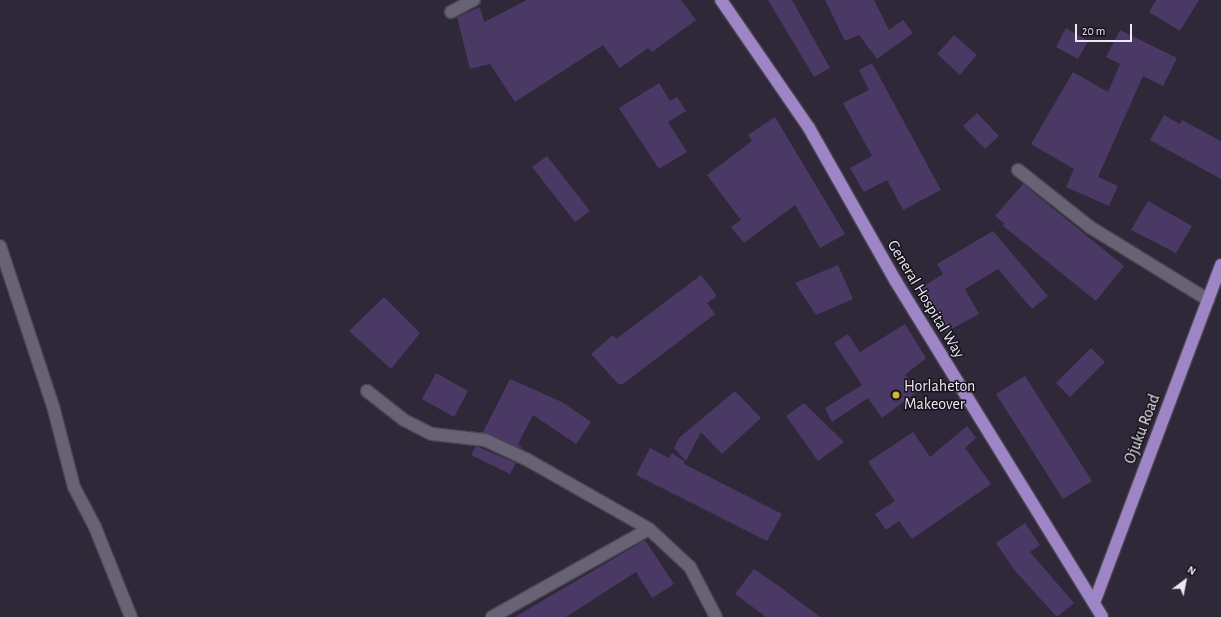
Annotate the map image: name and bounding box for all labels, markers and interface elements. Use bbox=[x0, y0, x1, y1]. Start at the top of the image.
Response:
scale bar bbox=[1077, 16, 1134, 42]
text: 20 m bbox=[1082, 25, 1105, 37]
street label: General Hospital Way bbox=[883, 237, 969, 361]
place label: Horlaheton Makeover bbox=[904, 376, 975, 414]
marker: Horlaheton Makeover bbox=[891, 390, 901, 400]
street label: Ojuku Road bbox=[1120, 392, 1164, 466]
north arrow bbox=[1165, 561, 1205, 601]
text: N bbox=[1185, 564, 1198, 577]

